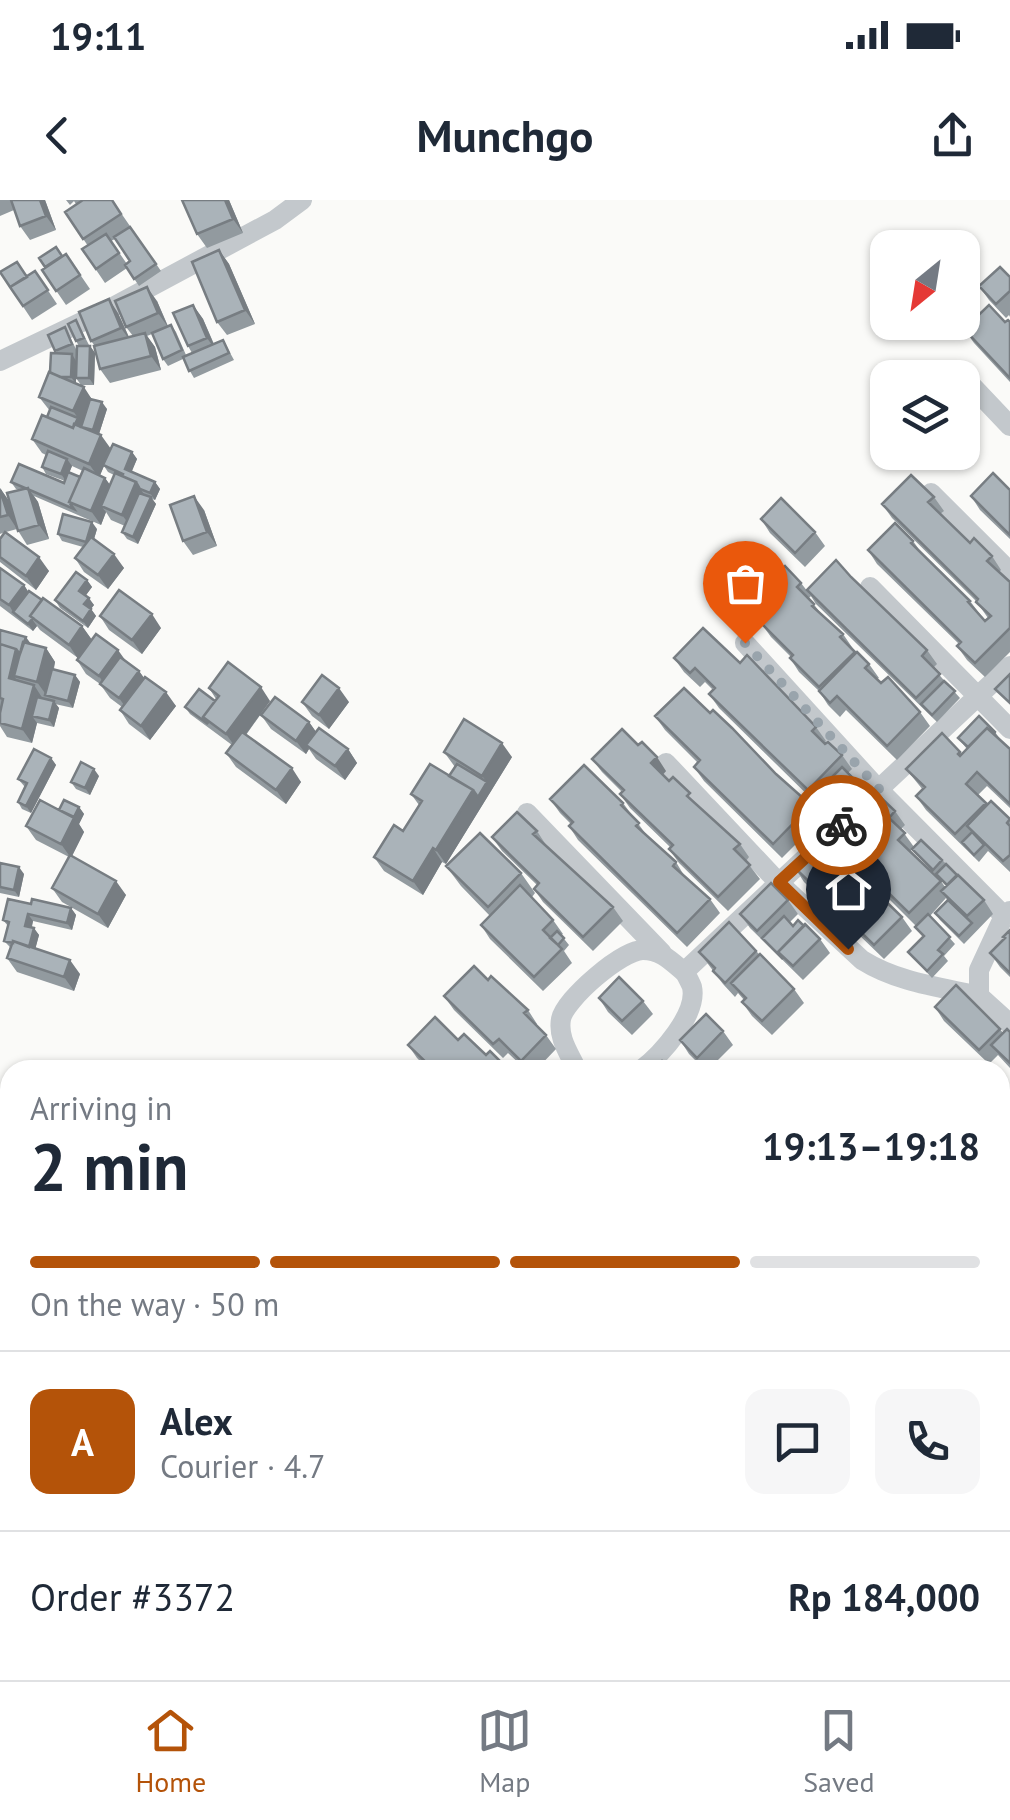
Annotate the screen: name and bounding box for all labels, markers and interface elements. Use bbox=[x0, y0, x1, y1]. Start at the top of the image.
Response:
text: 19:11 bbox=[50, 11, 146, 60]
text: Munchgo bbox=[416, 106, 594, 164]
icon: back bbox=[30, 108, 85, 163]
icon: share bbox=[925, 108, 980, 163]
north arrow bbox=[870, 230, 980, 340]
map controls bbox=[870, 230, 980, 470]
button: layers bbox=[870, 360, 980, 470]
pin bbox=[703, 541, 788, 644]
icon: bag bbox=[718, 556, 773, 611]
courier bbox=[791, 775, 891, 875]
icon: bike bbox=[814, 798, 869, 853]
pin bbox=[806, 847, 891, 950]
icon: home bbox=[821, 862, 876, 917]
text: Arriving in bbox=[30, 1087, 172, 1129]
text: 19:13–19:18 bbox=[762, 1121, 980, 1170]
text: 2 min bbox=[30, 1124, 189, 1208]
text: On the way · 50 m bbox=[30, 1283, 279, 1325]
button: chat bbox=[745, 1389, 850, 1494]
button: phone bbox=[875, 1389, 980, 1494]
text: Alex bbox=[160, 1396, 233, 1445]
text: A bbox=[71, 1417, 94, 1466]
text: Courier · 4.7 bbox=[160, 1445, 326, 1487]
text: Order #3372 bbox=[30, 1572, 235, 1621]
text: Rp 184,000 bbox=[788, 1572, 980, 1621]
tab: Home bbox=[135, 1703, 206, 1800]
tab: Map bbox=[477, 1703, 532, 1800]
tab: Saved bbox=[803, 1703, 874, 1800]

